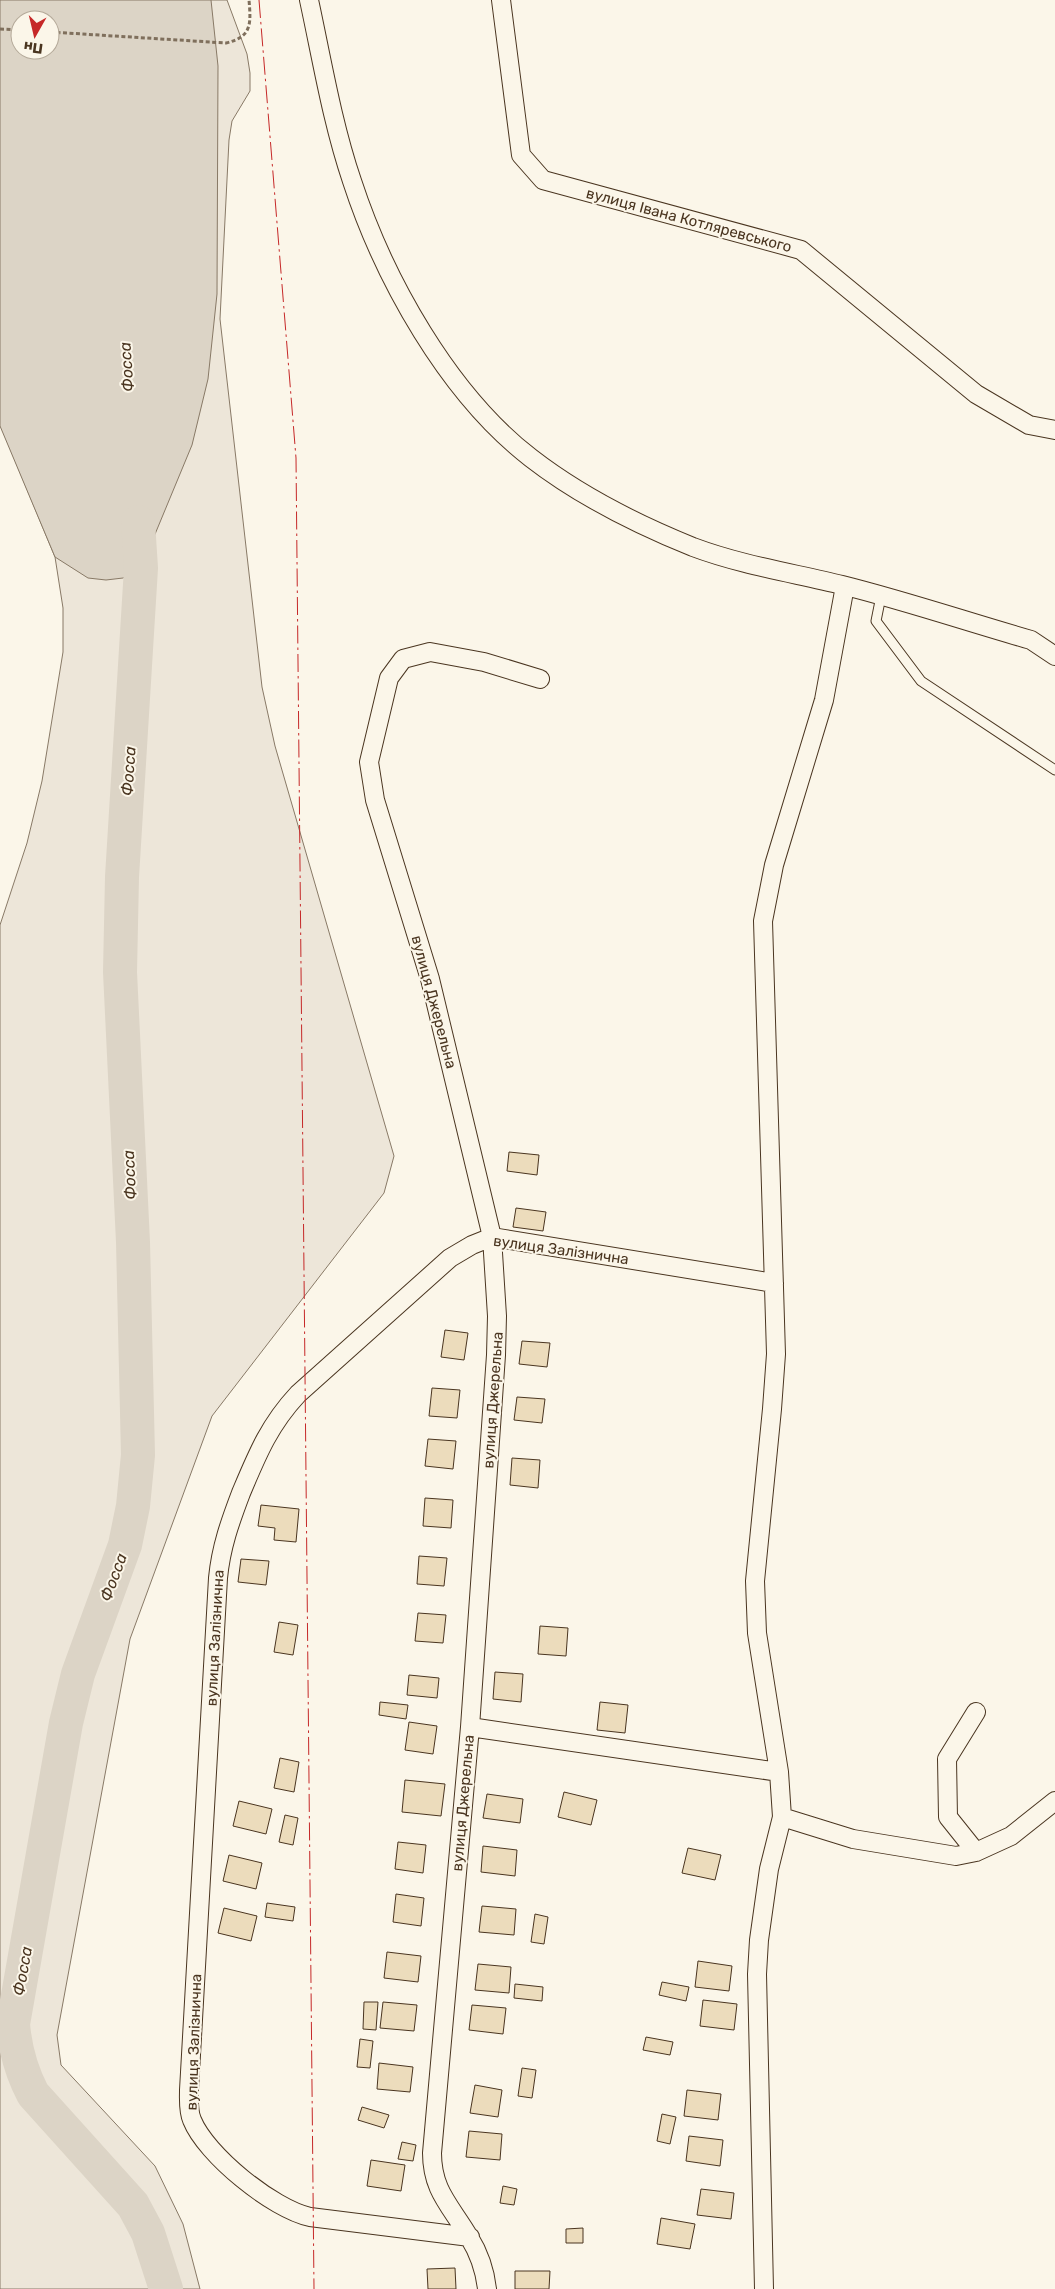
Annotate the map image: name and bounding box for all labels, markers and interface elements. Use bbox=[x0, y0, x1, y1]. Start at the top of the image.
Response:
north arrow bbox=[10, 10, 60, 60]
text: Пн bbox=[22, 38, 44, 57]
street label: вулиця Івана Котляревського bbox=[584, 184, 794, 256]
water label: Фосса bbox=[115, 341, 138, 392]
water label: Фосса bbox=[117, 746, 140, 797]
street label: вулиця Джерельна bbox=[408, 933, 460, 1071]
water label: Фосса bbox=[119, 1150, 140, 1200]
street label: вулиця Залізнична bbox=[492, 1232, 630, 1268]
street label: вулиця Джерельна bbox=[479, 1331, 507, 1469]
water label: Фосса bbox=[96, 1551, 131, 1604]
street label: вулиця Залізнична bbox=[202, 1569, 228, 1707]
street label: вулиця Джерельна bbox=[448, 1734, 478, 1872]
water label: Фосса bbox=[9, 1945, 36, 1997]
street label: вулиця Залізнична bbox=[183, 1973, 205, 2111]

